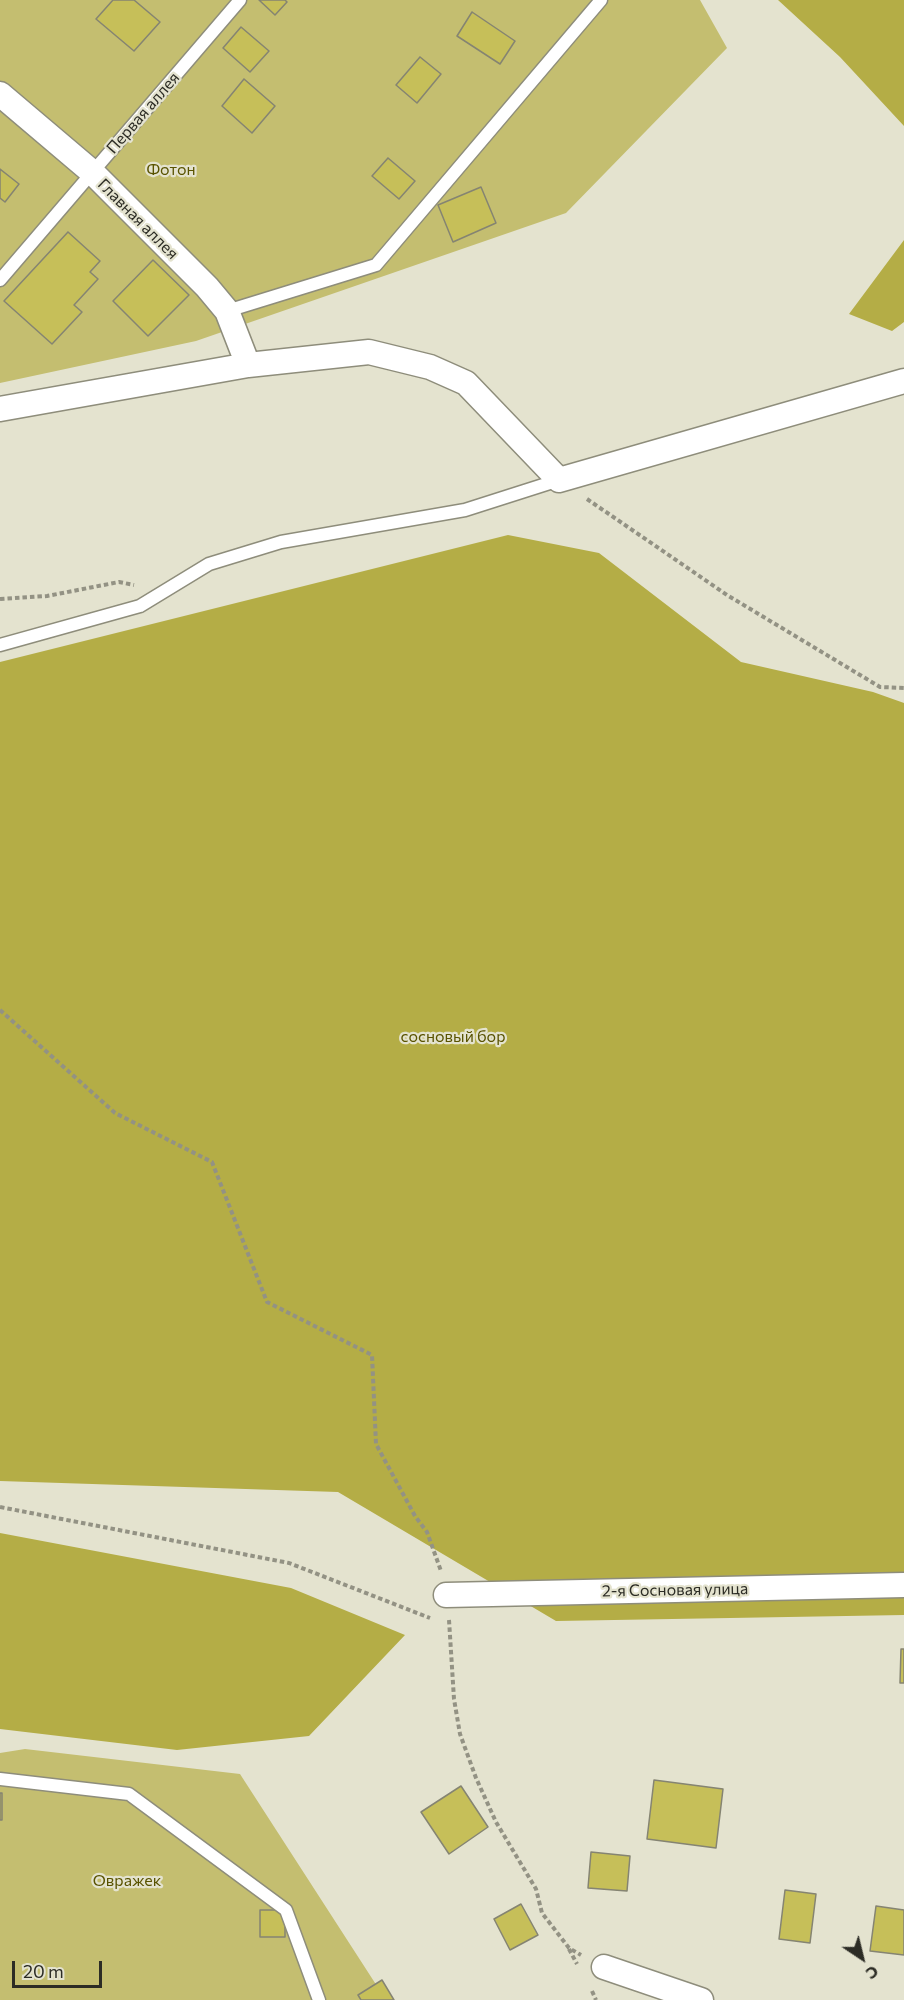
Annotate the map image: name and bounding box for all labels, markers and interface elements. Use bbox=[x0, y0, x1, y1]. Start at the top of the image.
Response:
street label: Первая аллея bbox=[102, 68, 184, 158]
park label: Фотон bbox=[146, 160, 196, 180]
street label: Главная аллея bbox=[94, 175, 182, 263]
park label: сосновый бор bbox=[401, 1027, 505, 1047]
street label: 2-я Сосновая улица bbox=[602, 1579, 748, 1601]
park label: Овражек bbox=[93, 1871, 161, 1891]
north arrow bbox=[832, 1928, 892, 1988]
scale bar bbox=[15, 1949, 105, 1987]
text: 20 m bbox=[23, 1960, 64, 1982]
text: С bbox=[863, 1962, 883, 1984]

